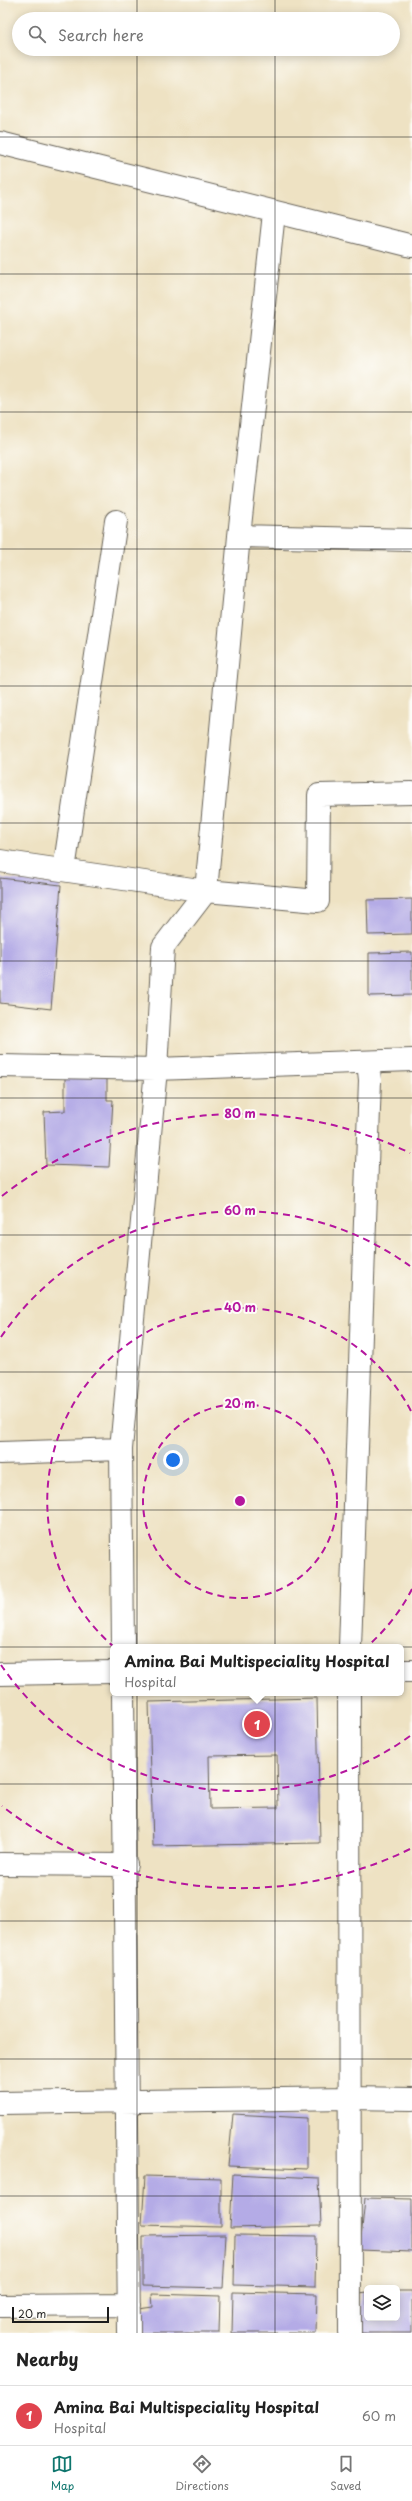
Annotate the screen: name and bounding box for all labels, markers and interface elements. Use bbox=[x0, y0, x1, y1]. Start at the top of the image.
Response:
search box bbox=[12, 12, 400, 56]
icon: search bbox=[26, 23, 48, 45]
text: Search here bbox=[58, 23, 144, 46]
text: 80 m bbox=[224, 1104, 256, 1122]
text: 60 m bbox=[224, 1201, 256, 1219]
text: 40 m bbox=[224, 1298, 256, 1316]
text: 20 m bbox=[224, 1394, 256, 1412]
your location bbox=[163, 1450, 183, 1470]
centre of rings bbox=[233, 1494, 247, 1508]
popup bbox=[110, 1644, 404, 1696]
text: Amina Bai Multispeciality Hospital bbox=[124, 1649, 390, 1672]
text: Hospital bbox=[124, 1672, 177, 1691]
pin: 1 bbox=[244, 1709, 270, 1739]
map controls bbox=[364, 2285, 400, 2321]
button: layers bbox=[364, 2285, 400, 2321]
scale bar bbox=[12, 2305, 109, 2324]
text: 20 m bbox=[18, 2305, 46, 2322]
text: Nearby bbox=[16, 2346, 78, 2372]
text: Amina Bai Multispeciality Hospital bbox=[54, 2395, 319, 2418]
text: 1 bbox=[26, 2406, 32, 2425]
text: 60 m bbox=[362, 2406, 396, 2425]
text: Hospital bbox=[54, 2418, 106, 2437]
tab: Map bbox=[51, 2453, 74, 2494]
tab: Directions bbox=[175, 2453, 229, 2494]
tab: Saved bbox=[330, 2453, 361, 2494]

